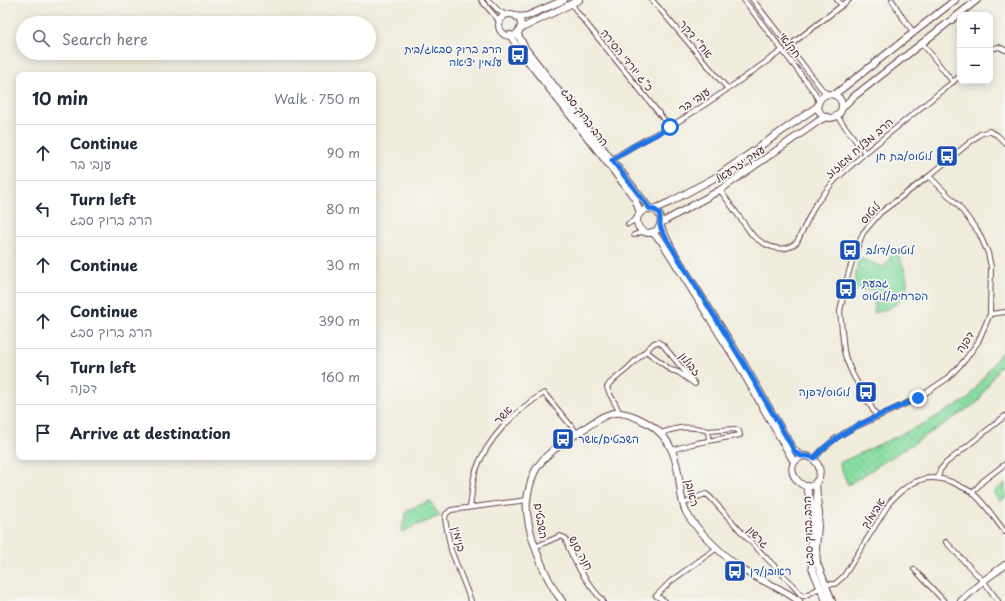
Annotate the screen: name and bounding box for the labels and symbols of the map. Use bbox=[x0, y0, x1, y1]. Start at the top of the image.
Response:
street label: אח"י דקר bbox=[675, 16, 718, 62]
street label: כ"ג יורדי הסירה bbox=[597, 25, 658, 95]
street label: חקלאי bbox=[775, 28, 806, 61]
place label: הרב ברוך סבאג/בית עלמין יציאה bbox=[403, 40, 502, 70]
bus stop icon: הרב ברוך סבאג/בית עלמין יציאה bbox=[505, 42, 531, 68]
street label: ענבי בר bbox=[675, 82, 713, 116]
street label: הרב ברוך סבג bbox=[558, 84, 613, 150]
street label: הרב מצליח מאזוז bbox=[821, 113, 896, 182]
route start bbox=[661, 118, 679, 136]
street label: עמק יזרעאל bbox=[711, 141, 768, 187]
bus stop icon: לוטוס/בת חן bbox=[934, 143, 960, 169]
place label: לוטוס/בת חן bbox=[876, 147, 933, 164]
street label: לוטוס bbox=[855, 198, 884, 227]
bus stop icon: לוטוס/דולב bbox=[837, 237, 863, 263]
place label: לוטוס/דולב bbox=[866, 241, 915, 258]
place label: גבעת הפרחים/לוטוס bbox=[861, 274, 928, 304]
bus stop icon: גבעת הפרחים/לוטוס bbox=[833, 276, 859, 302]
street label: דפנה bbox=[951, 327, 978, 356]
street label: זבולון bbox=[675, 348, 705, 379]
bus stop icon: לוטוס/דפנה bbox=[853, 379, 879, 405]
place label: לוטוס/דפנה bbox=[799, 383, 851, 400]
route end bbox=[909, 389, 927, 407]
street label: אשר bbox=[489, 401, 516, 428]
bus stop icon: השבטים/אשר bbox=[550, 426, 576, 452]
place label: השבטים/אשר bbox=[578, 430, 639, 447]
street label: ראובן bbox=[681, 478, 704, 508]
street label: אבימלך bbox=[856, 494, 889, 531]
street label: הרב ברוך סבג bbox=[798, 496, 817, 566]
street label: השבטים bbox=[530, 502, 553, 540]
street label: גרשון bbox=[743, 522, 773, 552]
street label: בנימין bbox=[448, 525, 471, 553]
street label: חנה סנש bbox=[565, 532, 598, 573]
bus stop icon: ראובן/דן bbox=[722, 558, 748, 584]
place label: ראובן/דן bbox=[750, 562, 791, 579]

